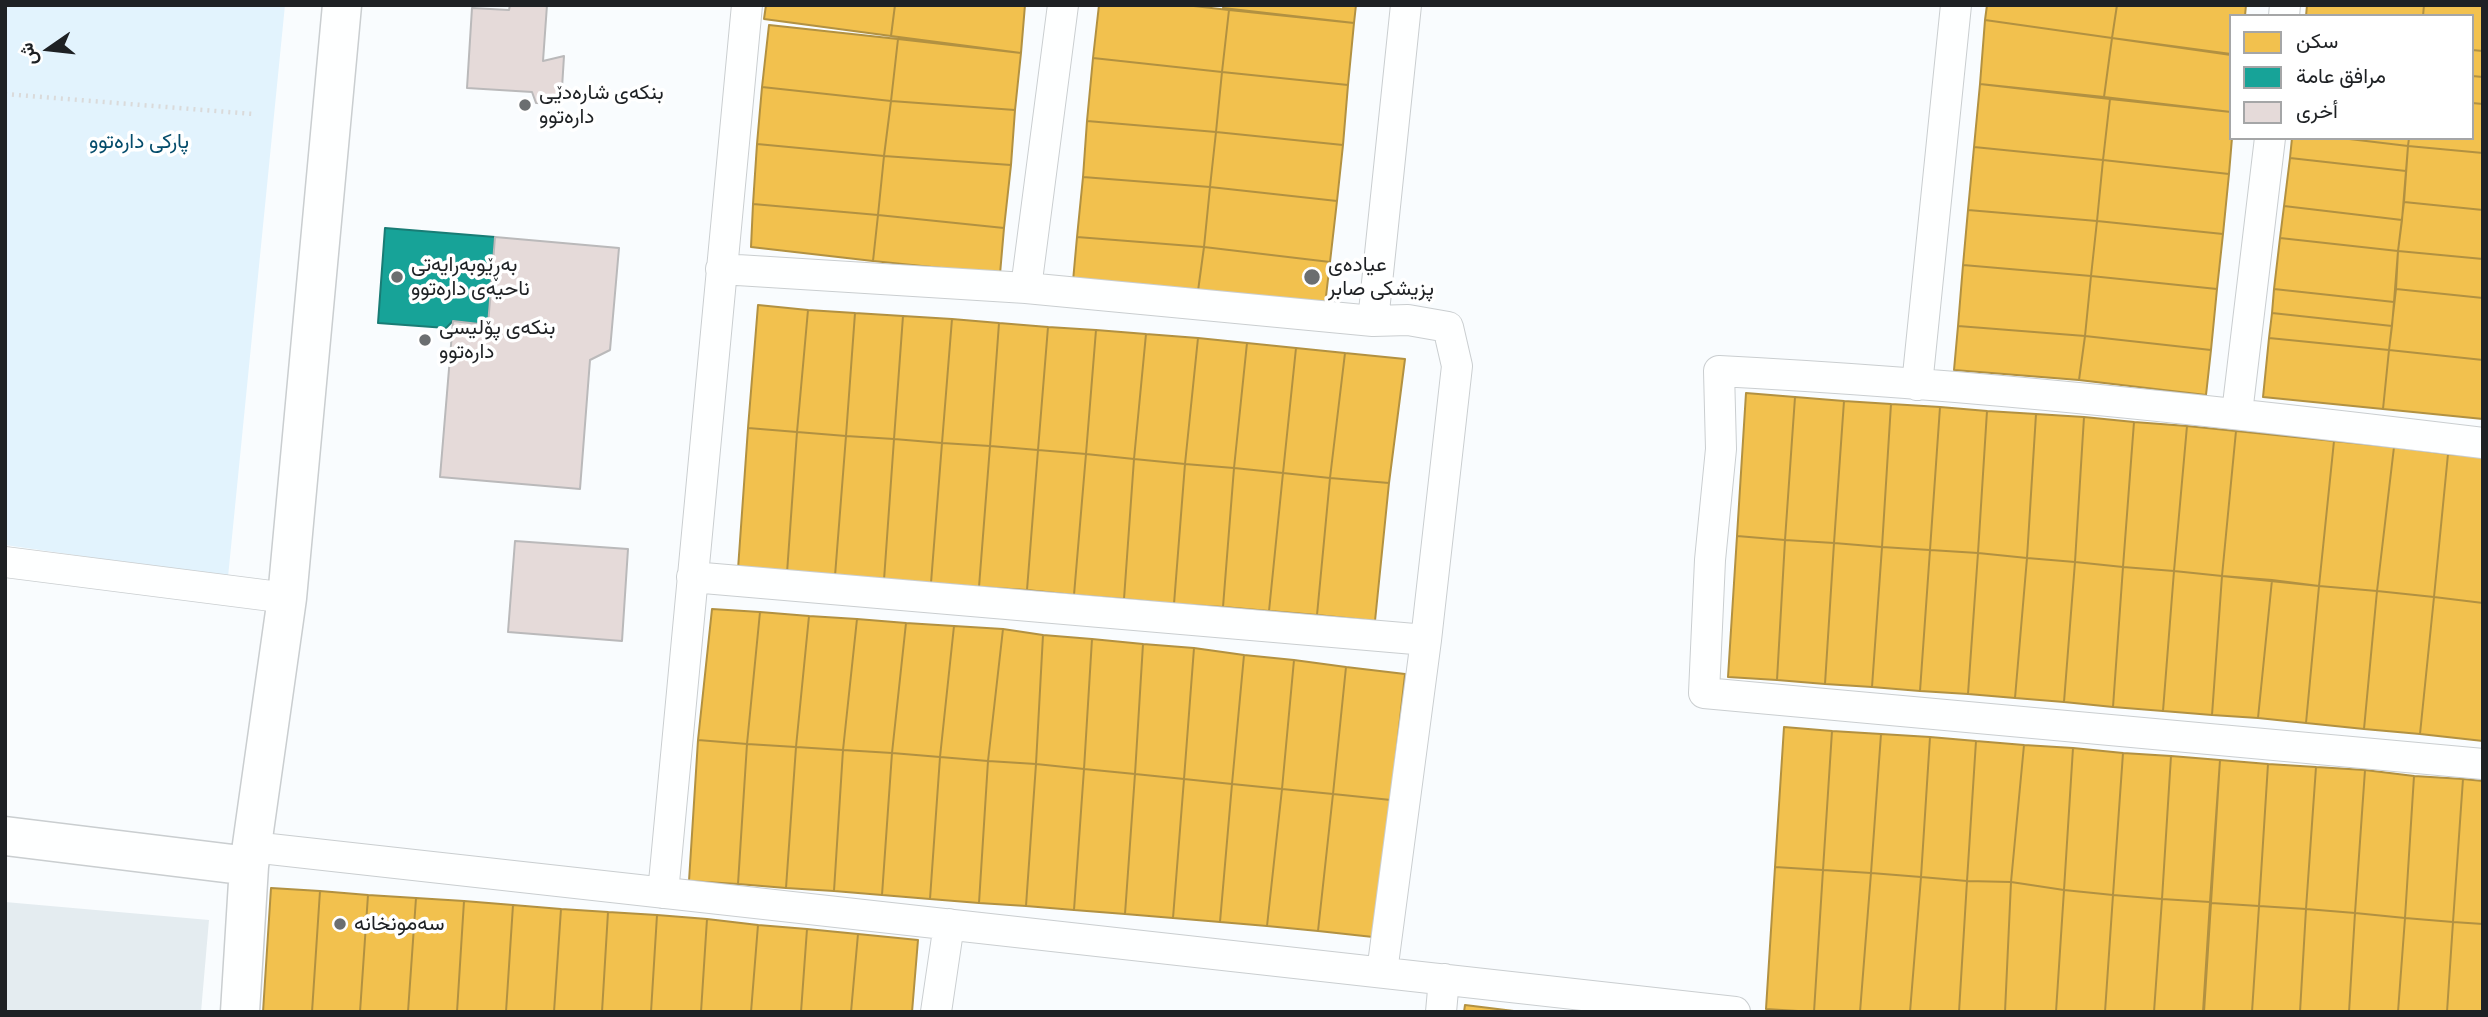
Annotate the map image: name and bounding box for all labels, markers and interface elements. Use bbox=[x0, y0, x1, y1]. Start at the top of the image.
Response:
north arrow bbox=[14, 14, 84, 84]
legend bbox=[2229, 14, 2474, 140]
text: سكن bbox=[2296, 28, 2338, 54]
text: ش bbox=[14, 40, 43, 68]
text: مرافق عامة bbox=[2296, 63, 2386, 89]
place label: بنکەی شارەدێی دارەتوو bbox=[539, 80, 664, 130]
marker: بنکەی شارەدێی دارەتوو bbox=[517, 97, 533, 113]
text: أخرى bbox=[2296, 98, 2338, 124]
park label: پارکی دارەتوو bbox=[89, 129, 189, 155]
place label: بەڕێوبەرایەتی ناحیەی دارەتوو bbox=[411, 252, 530, 302]
place label: عیادەی پزیشکی صابر bbox=[1328, 252, 1434, 302]
marker: عیادەی پزیشکی صابر bbox=[1302, 267, 1322, 287]
marker: بەڕێوبەرایەتی ناحیەی دارەتوو bbox=[389, 269, 405, 285]
place label: بنکەی پۆلیسی دارەتوو bbox=[439, 315, 555, 365]
marker: بنکەی پۆلیسی دارەتوو bbox=[417, 332, 433, 348]
place label: سەمونخانە bbox=[354, 911, 445, 937]
marker: سەمونخانە bbox=[332, 916, 348, 932]

